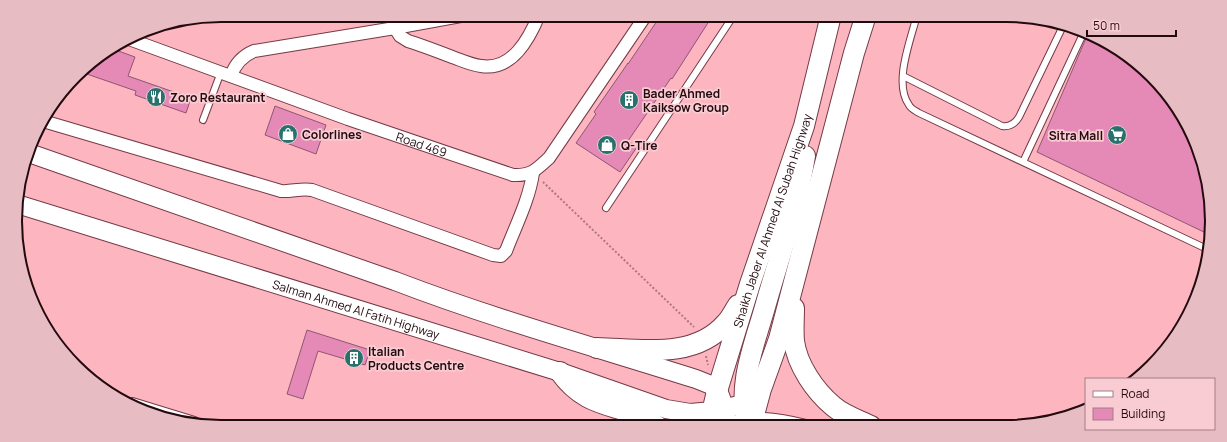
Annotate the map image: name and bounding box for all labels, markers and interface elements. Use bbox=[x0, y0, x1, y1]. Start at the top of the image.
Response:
scale bar bbox=[1087, 12, 1176, 38]
text: 50 m bbox=[1093, 17, 1120, 34]
place label: Bader Ahmed Kaiksow Group bbox=[643, 85, 729, 116]
restaurant icon: Zoro Restaurant bbox=[145, 86, 167, 108]
place label: Zoro Restaurant bbox=[170, 89, 265, 106]
building icon: Bader Ahmed Kaiksow Group bbox=[618, 89, 640, 111]
street label: Shaikh Jaber Al Ahmed Al Subah Highway bbox=[729, 111, 815, 330]
shop icon: Colorlines bbox=[277, 123, 299, 145]
supermarket icon: Sitra Mall bbox=[1106, 124, 1128, 146]
place label: Colorlines bbox=[302, 126, 362, 143]
street label: Road 469 bbox=[394, 127, 449, 161]
place label: Sitra Mall bbox=[1049, 127, 1103, 144]
shop icon: Q-Tire bbox=[596, 134, 618, 156]
place label: Q-Tire bbox=[621, 137, 658, 154]
street label: Salman Ahmed Al Fatih Highway bbox=[271, 275, 442, 343]
place label: Italian Products Centre bbox=[368, 343, 464, 374]
building icon: Italian Products Centre bbox=[343, 347, 365, 369]
legend bbox=[1085, 378, 1215, 430]
text: Road bbox=[1121, 385, 1149, 402]
text: Building bbox=[1121, 405, 1165, 422]

